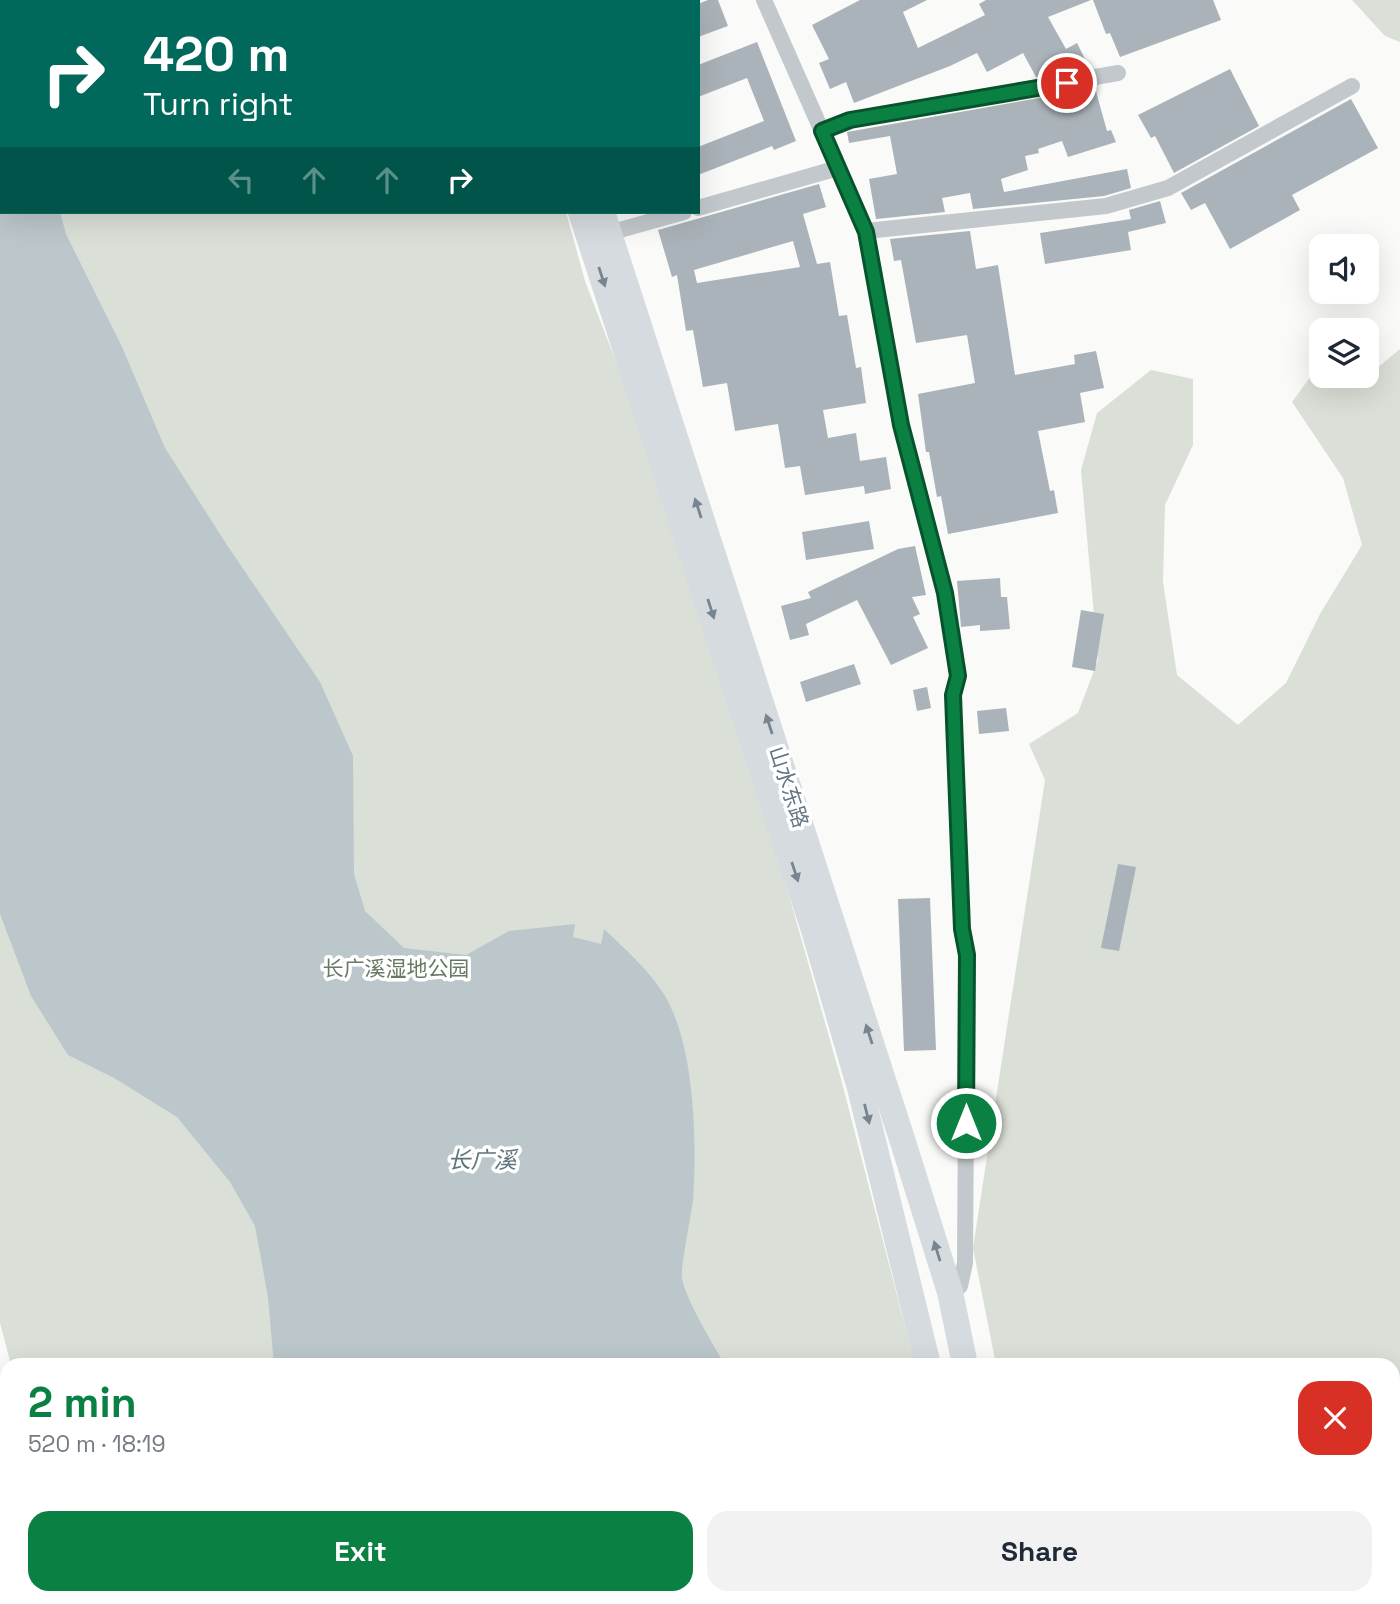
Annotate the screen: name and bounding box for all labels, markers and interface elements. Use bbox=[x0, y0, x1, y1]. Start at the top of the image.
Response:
text: 420 m bbox=[143, 23, 289, 85]
icon: right bbox=[28, 28, 119, 119]
pin bbox=[1037, 53, 1097, 113]
icon: arrive bbox=[1048, 64, 1086, 102]
text: Turn right bbox=[143, 84, 293, 124]
icon: left bbox=[222, 161, 260, 199]
icon: ahead bbox=[295, 161, 333, 199]
icon: ahead bbox=[368, 161, 406, 199]
icon: right bbox=[441, 161, 479, 199]
map controls bbox=[1309, 234, 1379, 388]
button: sound bbox=[1309, 234, 1379, 304]
one-way arrow bbox=[597, 266, 608, 287]
button: layers bbox=[1309, 318, 1379, 388]
one-way arrow bbox=[693, 498, 703, 519]
one-way arrow bbox=[706, 599, 717, 620]
one-way arrow bbox=[763, 714, 774, 735]
street label: 山水东路 bbox=[763, 743, 815, 831]
one-way arrow bbox=[791, 862, 801, 883]
park label: 长广溪湿地公园 bbox=[323, 955, 470, 982]
one-way arrow bbox=[864, 1023, 874, 1044]
position arrow bbox=[929, 1086, 1003, 1160]
one-way arrow bbox=[862, 1103, 873, 1125]
water label: 长广溪 bbox=[448, 1145, 520, 1175]
one-way arrow bbox=[932, 1240, 942, 1261]
text: 2 min bbox=[28, 1376, 137, 1429]
button: close bbox=[1298, 1381, 1372, 1455]
text: 520 m · 18:19 bbox=[28, 1429, 165, 1459]
button: Exit bbox=[28, 1511, 693, 1591]
button: Share bbox=[707, 1511, 1372, 1591]

